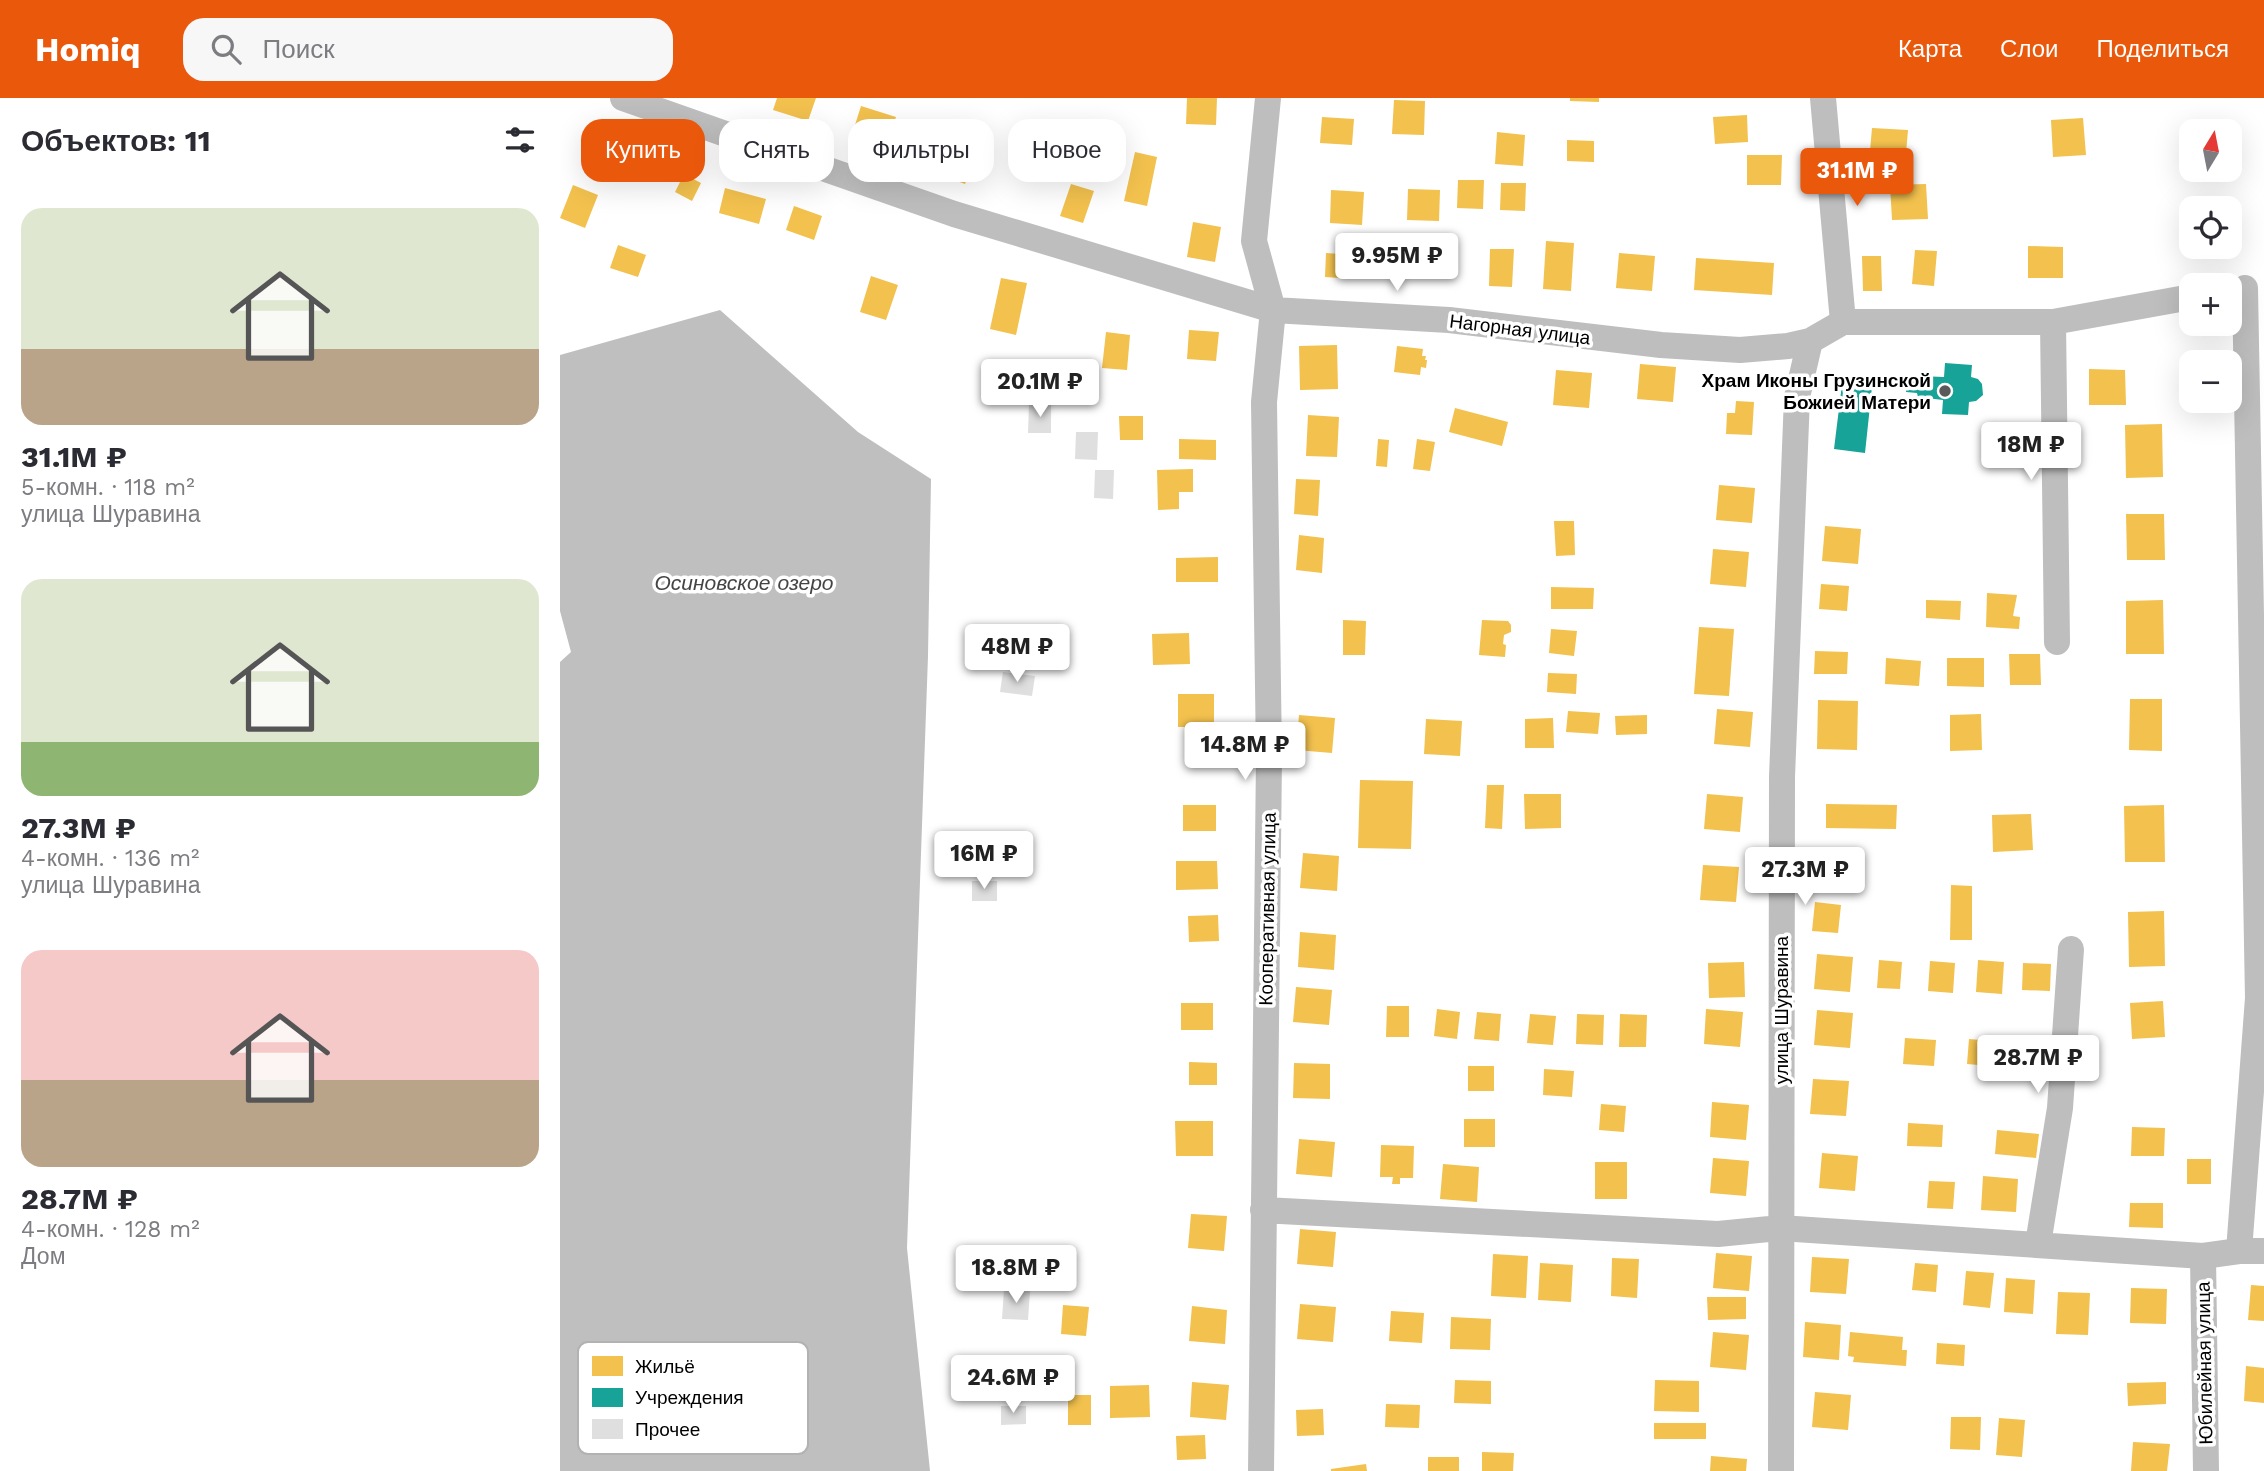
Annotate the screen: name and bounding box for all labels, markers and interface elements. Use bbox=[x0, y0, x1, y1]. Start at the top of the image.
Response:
search box bbox=[183, 18, 673, 81]
text: Homiq bbox=[35, 30, 141, 69]
icon: search bbox=[207, 30, 245, 68]
text: Поиск bbox=[263, 34, 335, 64]
text: Карта bbox=[1898, 35, 1962, 63]
text: Слои bbox=[2000, 35, 2058, 63]
text: Поделиться bbox=[2096, 35, 2229, 63]
chip: Купить bbox=[581, 119, 705, 182]
chip: Снять bbox=[719, 119, 834, 182]
chip: Фильтры bbox=[848, 119, 994, 182]
chip: Новое bbox=[1008, 119, 1126, 182]
north arrow bbox=[2179, 119, 2242, 182]
map controls bbox=[2179, 119, 2242, 413]
icon: filters bbox=[501, 121, 539, 159]
text: Объектов: 11 bbox=[21, 123, 211, 158]
pin: 31.1M ₽ bbox=[1792, 148, 1922, 208]
text: 31.1M ₽ bbox=[1816, 157, 1898, 184]
button: locate bbox=[2179, 196, 2242, 259]
pin: 9.95M ₽ bbox=[1332, 234, 1462, 293]
text: 9.95M ₽ bbox=[1351, 242, 1443, 269]
icon: home bbox=[217, 253, 343, 379]
button: + bbox=[2179, 273, 2242, 336]
street label: Нагорная улица bbox=[1448, 309, 1592, 350]
button: − bbox=[2179, 350, 2242, 413]
pin: 20.1M ₽ bbox=[975, 360, 1105, 419]
text: 20.1M ₽ bbox=[997, 368, 1083, 395]
place label: Храм Иконы Грузинской Божией Матери bbox=[1702, 369, 1931, 414]
marker: Храм Иконы Грузинской Божией Матери bbox=[1937, 383, 1953, 399]
pin: 18M ₽ bbox=[1982, 422, 2080, 482]
text: 18M ₽ bbox=[1997, 431, 2065, 458]
text: 31.1M ₽ bbox=[21, 439, 127, 474]
text: 5-комн. · 118 m² bbox=[21, 474, 195, 501]
text: улица Шуравина bbox=[21, 501, 201, 528]
water label: Осиновское озеро bbox=[654, 570, 834, 595]
icon: home bbox=[217, 624, 343, 750]
pin: 48M ₽ bbox=[968, 624, 1066, 684]
text: 48M ₽ bbox=[981, 633, 1053, 660]
pin: 14.8M ₽ bbox=[1180, 722, 1310, 782]
text: 14.8M ₽ bbox=[1200, 731, 1290, 758]
text: 27.3M ₽ bbox=[21, 810, 136, 845]
street label: Кооперативная улица bbox=[1254, 812, 1281, 1006]
pin: 16M ₽ bbox=[935, 832, 1033, 891]
text: 16M ₽ bbox=[950, 840, 1018, 867]
text: 4-комн. · 136 m² bbox=[21, 845, 199, 872]
pin: 27.3M ₽ bbox=[1740, 848, 1870, 907]
text: 27.3M ₽ bbox=[1761, 856, 1849, 883]
text: улица Шуравина bbox=[21, 872, 201, 899]
street label: улица Шуравина bbox=[1770, 935, 1793, 1084]
icon: home bbox=[217, 995, 343, 1121]
pin: 28.7M ₽ bbox=[1973, 1035, 2103, 1095]
text: 28.7M ₽ bbox=[1993, 1044, 2083, 1071]
text: 28.7M ₽ bbox=[21, 1181, 138, 1216]
text: 4-комн. · 128 m² bbox=[21, 1216, 200, 1243]
text: Дом bbox=[21, 1243, 65, 1270]
pin: 18.8M ₽ bbox=[951, 1246, 1081, 1305]
text: 18.8M ₽ bbox=[972, 1254, 1060, 1281]
street label: Юбилейная улица bbox=[2192, 1281, 2217, 1445]
legend bbox=[578, 1342, 808, 1454]
text: Жильё bbox=[635, 1355, 695, 1378]
pin: 24.6M ₽ bbox=[948, 1356, 1078, 1415]
text: 24.6M ₽ bbox=[967, 1364, 1059, 1391]
text: Учреждения bbox=[635, 1386, 744, 1409]
text: Прочее bbox=[635, 1418, 700, 1441]

